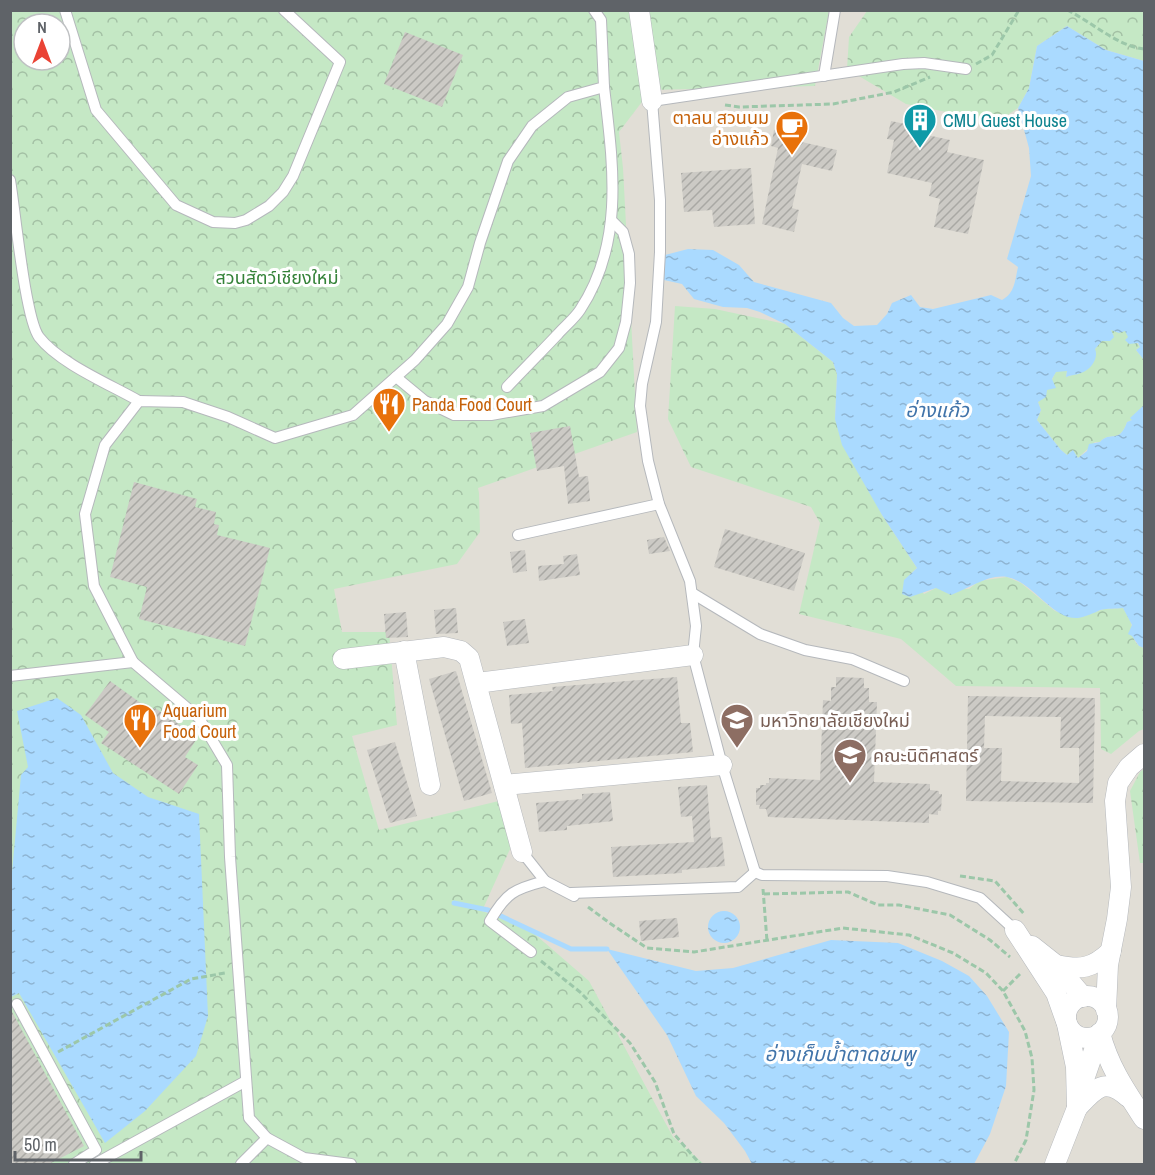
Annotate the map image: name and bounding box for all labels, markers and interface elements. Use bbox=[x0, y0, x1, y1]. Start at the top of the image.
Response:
north arrow bbox=[12, 12, 72, 72]
text: N bbox=[37, 16, 47, 38]
building icon: CMU Guest House bbox=[902, 102, 938, 149]
place label: ตาลน สวนนม อ่างแก้ว bbox=[673, 105, 769, 151]
place label: CMU Guest House bbox=[943, 108, 1067, 133]
cafe icon: ตาลน สวนนม อ่างแก้ว bbox=[774, 109, 810, 156]
park label: สวนสัตว์เชียงใหม่ bbox=[216, 265, 338, 290]
restaurant icon: Panda Food Court bbox=[371, 386, 407, 433]
place label: Panda Food Court bbox=[412, 392, 532, 417]
water label: อ่างแก้ว bbox=[905, 396, 970, 423]
place label: Aquarium Food Court bbox=[162, 698, 236, 744]
restaurant icon: Aquarium Food Court bbox=[122, 702, 158, 749]
school or university icon: มหาวิทยาลัยเชียงใหม่ bbox=[719, 702, 755, 749]
place label: มหาวิทยาลัยเชียงใหม่ bbox=[760, 708, 910, 733]
school or university icon: คณะนิติศาสตร์ bbox=[832, 737, 868, 784]
place label: คณะนิติศาสตร์ bbox=[873, 743, 979, 768]
water label: อ่างเก็บน้ำตาดชมพู bbox=[764, 1040, 918, 1067]
scale bar bbox=[15, 1124, 141, 1162]
text: 50 m bbox=[24, 1132, 57, 1157]

